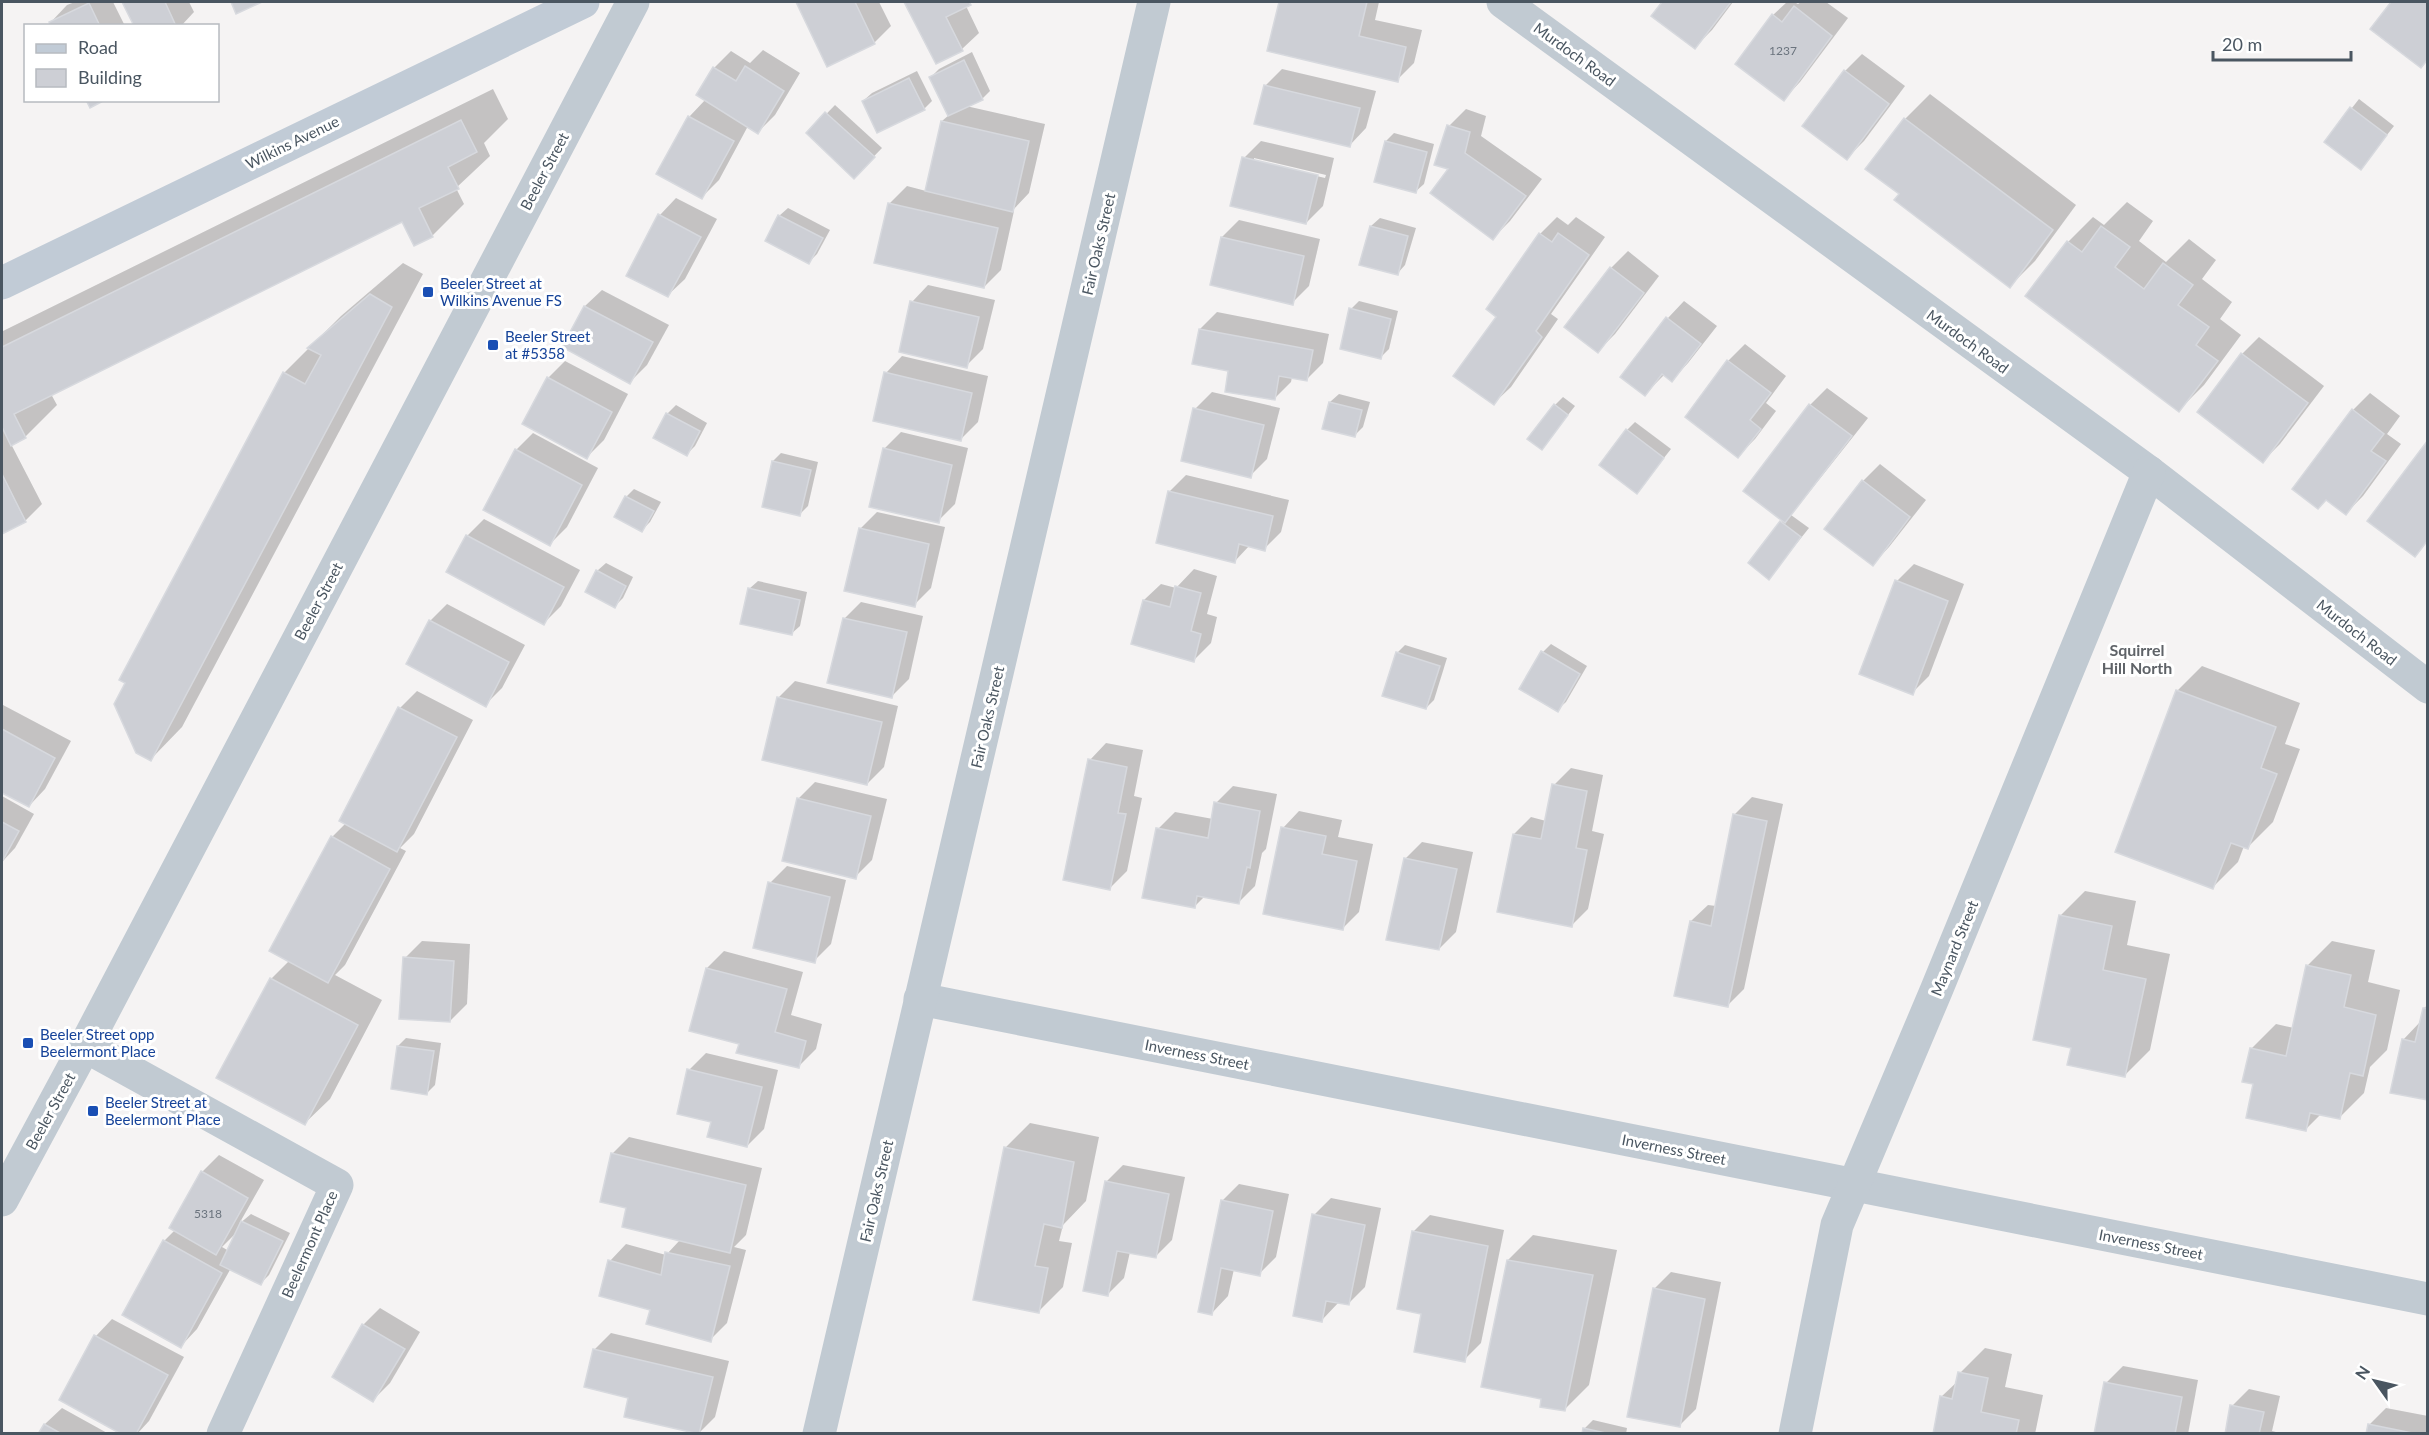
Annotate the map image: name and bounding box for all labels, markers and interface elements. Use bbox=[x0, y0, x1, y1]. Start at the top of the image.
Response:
street label: Murdoch Road bbox=[1531, 18, 1619, 90]
legend bbox=[24, 24, 219, 102]
scale bar bbox=[2213, 24, 2351, 62]
text: 20 m bbox=[2222, 33, 2262, 55]
text: Road bbox=[78, 36, 118, 58]
house number: 1237 bbox=[1769, 43, 1797, 58]
text: Building bbox=[78, 66, 142, 88]
street label: Wilkins Avenue bbox=[242, 112, 342, 172]
street label: Beeler Street bbox=[516, 129, 572, 213]
street label: Fair Oaks Street bbox=[1078, 191, 1119, 297]
place label: Beeler Street at Wilkins Avenue FS bbox=[440, 274, 562, 309]
marker: Beeler Street at Wilkins Avenue FS bbox=[421, 285, 435, 299]
street label: Murdoch Road bbox=[1924, 305, 2012, 377]
place label: Beeler Street at #5358 bbox=[505, 327, 591, 362]
marker: Beeler Street at #5358 bbox=[486, 338, 500, 352]
street label: Beeler Street bbox=[290, 559, 346, 643]
street label: Murdoch Road bbox=[2313, 595, 2401, 669]
district label: Squirrel Hill North bbox=[2102, 640, 2172, 677]
street label: Fair Oaks Street bbox=[967, 664, 1008, 770]
street label: Maynard Street bbox=[1927, 897, 1982, 998]
place label: Beeler Street opp Beelermont Place bbox=[40, 1025, 156, 1060]
street label: Inverness Street bbox=[1143, 1035, 1251, 1073]
marker: Beeler Street opp Beelermont Place bbox=[21, 1036, 35, 1050]
street label: Beeler Street bbox=[21, 1069, 79, 1153]
place label: Beeler Street at Beelermont Place bbox=[105, 1093, 221, 1128]
marker: Beeler Street at Beelermont Place bbox=[86, 1104, 100, 1118]
street label: Inverness Street bbox=[1620, 1130, 1728, 1168]
street label: Fair Oaks Street bbox=[856, 1138, 897, 1244]
street label: Beelermont Place bbox=[277, 1187, 341, 1300]
house number: 5318 bbox=[194, 1206, 222, 1221]
street label: Inverness Street bbox=[2097, 1225, 2205, 1263]
north arrow bbox=[2345, 1351, 2405, 1411]
text: N bbox=[2351, 1362, 2373, 1383]

